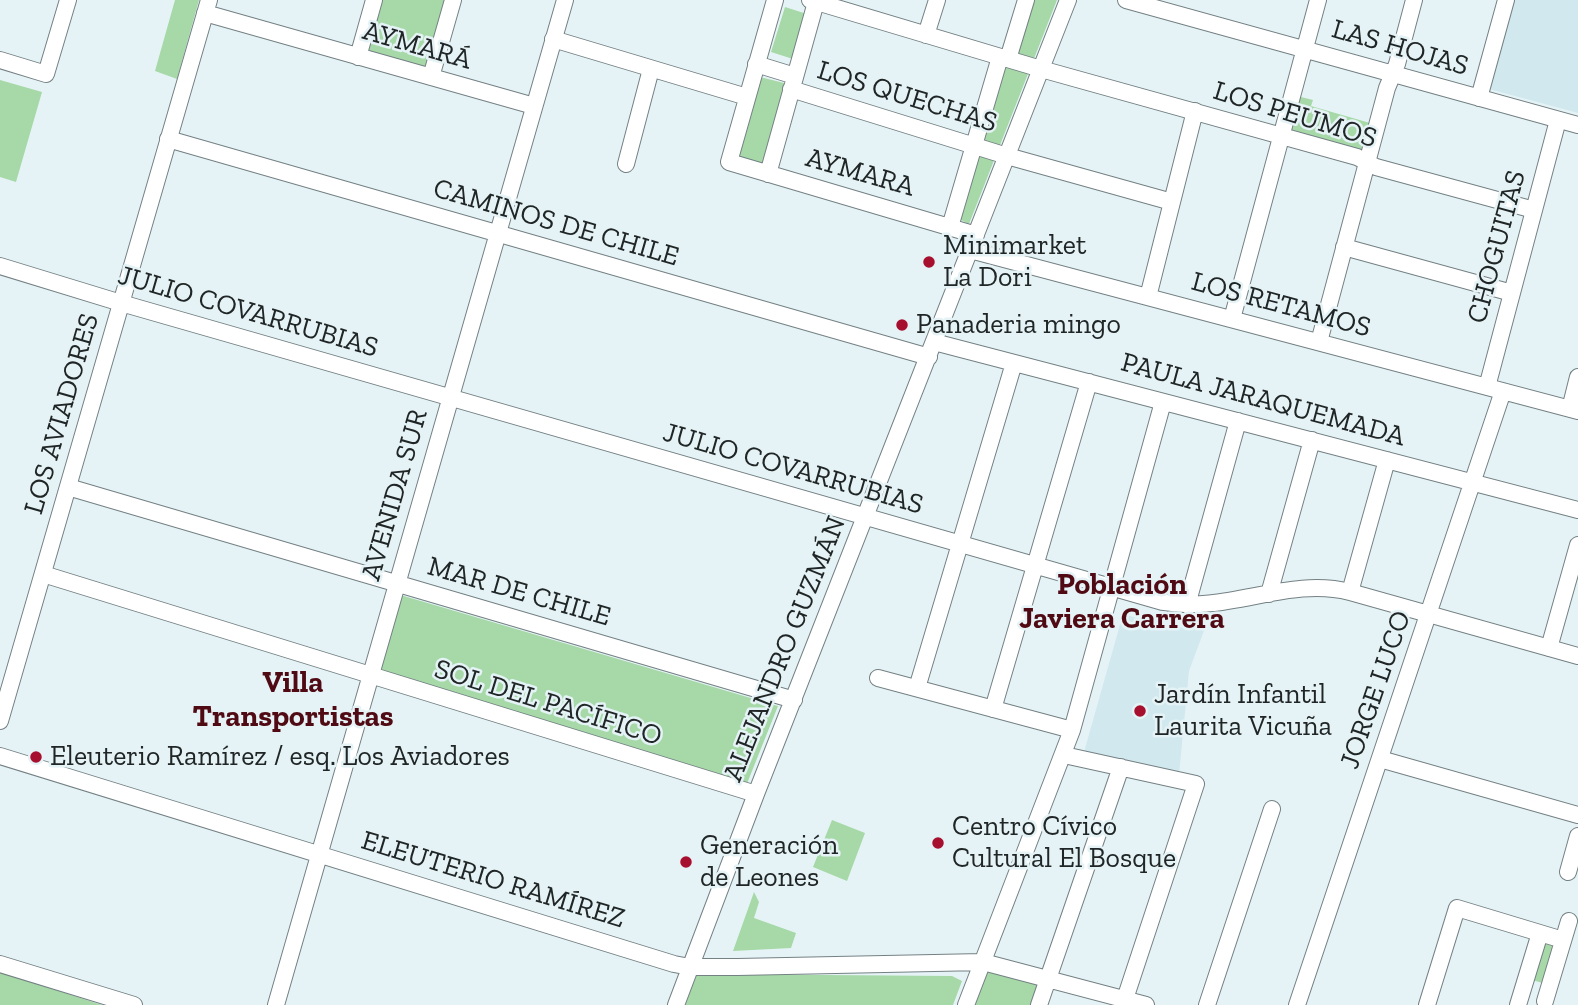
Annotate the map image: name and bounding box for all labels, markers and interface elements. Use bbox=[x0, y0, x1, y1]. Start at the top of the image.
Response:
street label: LAS HOJAS bbox=[1328, 13, 1472, 83]
street label: AYMARÁ bbox=[359, 14, 475, 78]
street label: LOS QUECHAS bbox=[813, 54, 1001, 140]
street label: LOS PEUMOS bbox=[1209, 74, 1381, 156]
street label: AYMARA bbox=[802, 141, 918, 205]
street label: CHOGUITAS bbox=[1460, 167, 1534, 327]
street label: CAMINOS DE CHILE bbox=[429, 172, 683, 274]
place label: Minimarket La Dori bbox=[943, 229, 1086, 295]
marker: Minimarket La Dori bbox=[921, 254, 937, 270]
street label: JULIO COVARRUBIAS bbox=[114, 259, 382, 365]
street label: LOS RETAMOS bbox=[1188, 265, 1374, 345]
place label: Panaderia mingo bbox=[916, 308, 1121, 342]
street label: LOS AVIADORES bbox=[17, 310, 107, 518]
marker: Panaderia mingo bbox=[894, 317, 910, 333]
street label: PAULA JARAQUEMADA bbox=[1117, 346, 1409, 454]
street label: AVENIDA SUR bbox=[355, 406, 435, 584]
street label: JULIO COVARRUBIAS bbox=[659, 416, 927, 522]
street label: ALEJANDRO GUZMÁN bbox=[716, 512, 854, 786]
street label: MAR DE CHILE bbox=[424, 550, 614, 634]
district label: Población Javiera Carrera bbox=[1019, 567, 1225, 638]
street label: JORGE LUCO bbox=[1333, 607, 1419, 773]
street label: SOL DEL PACÍFICO bbox=[430, 652, 666, 754]
district label: Villa Transportistas bbox=[192, 665, 394, 736]
place label: Jardín Infantil Laurita Vicuña bbox=[1154, 678, 1332, 744]
marker: Jardín Infantil Laurita Vicuña bbox=[1132, 703, 1148, 719]
place label: Eleuterio Ramírez / esq. Los Aviadores bbox=[50, 740, 510, 774]
marker: Eleuterio Ramírez / esq. Los Aviadores bbox=[28, 749, 44, 765]
place label: Centro Cívico Cultural El Bosque bbox=[952, 810, 1176, 876]
street label: ELEUTERIO RAMÍREZ bbox=[357, 824, 629, 936]
place label: Generación de Leones bbox=[700, 829, 838, 895]
marker: Centro Cívico Cultural El Bosque bbox=[930, 835, 946, 851]
marker: Generación de Leones bbox=[678, 854, 694, 870]

